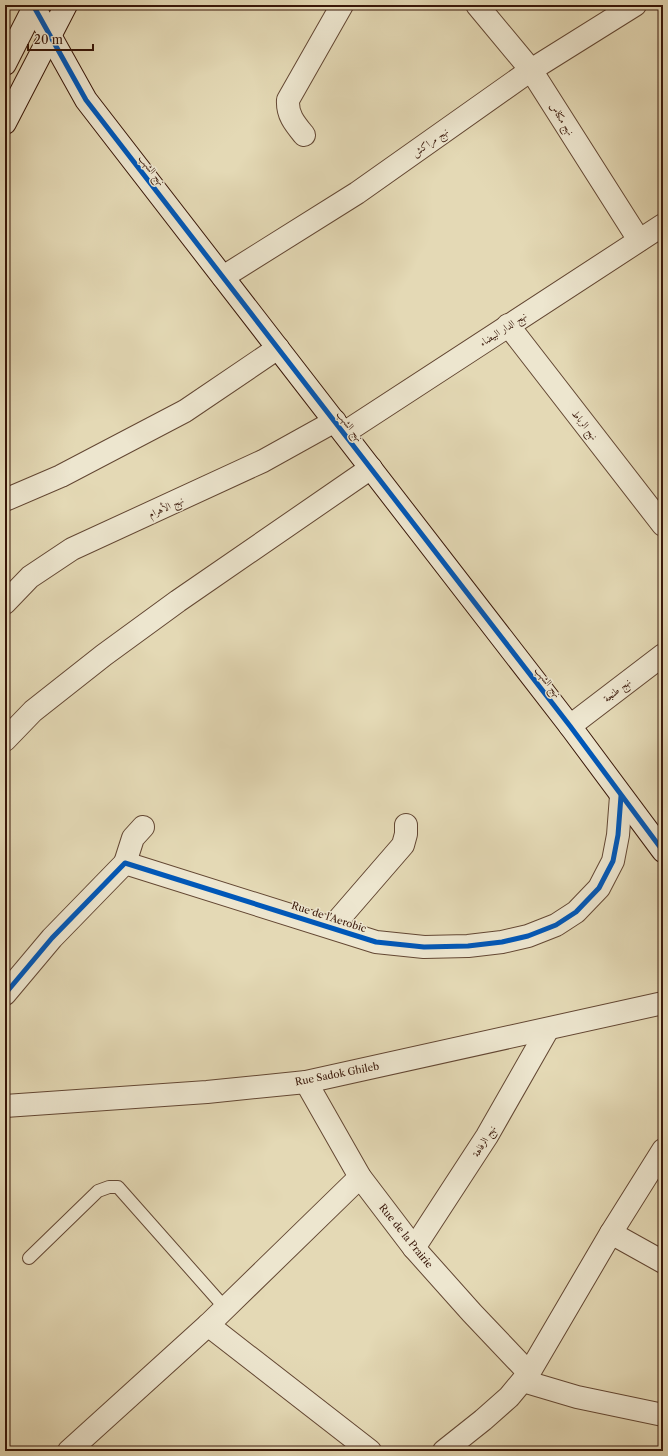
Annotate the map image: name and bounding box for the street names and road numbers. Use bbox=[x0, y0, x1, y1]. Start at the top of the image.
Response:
street label: نهج مكناس bbox=[544, 100, 577, 140]
street label: نهج مراكش bbox=[409, 125, 453, 162]
street label: نهج الشهب bbox=[134, 152, 168, 190]
street label: نهج الدار البيضاء bbox=[477, 309, 531, 352]
street label: نهج الرباط bbox=[567, 407, 601, 445]
street label: نهج الشهب bbox=[332, 408, 366, 446]
street label: نهج الأهرام bbox=[146, 493, 187, 523]
street label: نهج الشهب bbox=[530, 664, 564, 702]
street label: نهج طنجة bbox=[601, 675, 635, 707]
street label: Rue de l'Aerobic bbox=[290, 899, 368, 935]
street label: Rue Sadok Ghileb bbox=[294, 1059, 380, 1089]
street label: نهج الرفاهة bbox=[469, 1123, 501, 1161]
street label: Rue de la Prairie bbox=[376, 1201, 436, 1271]

